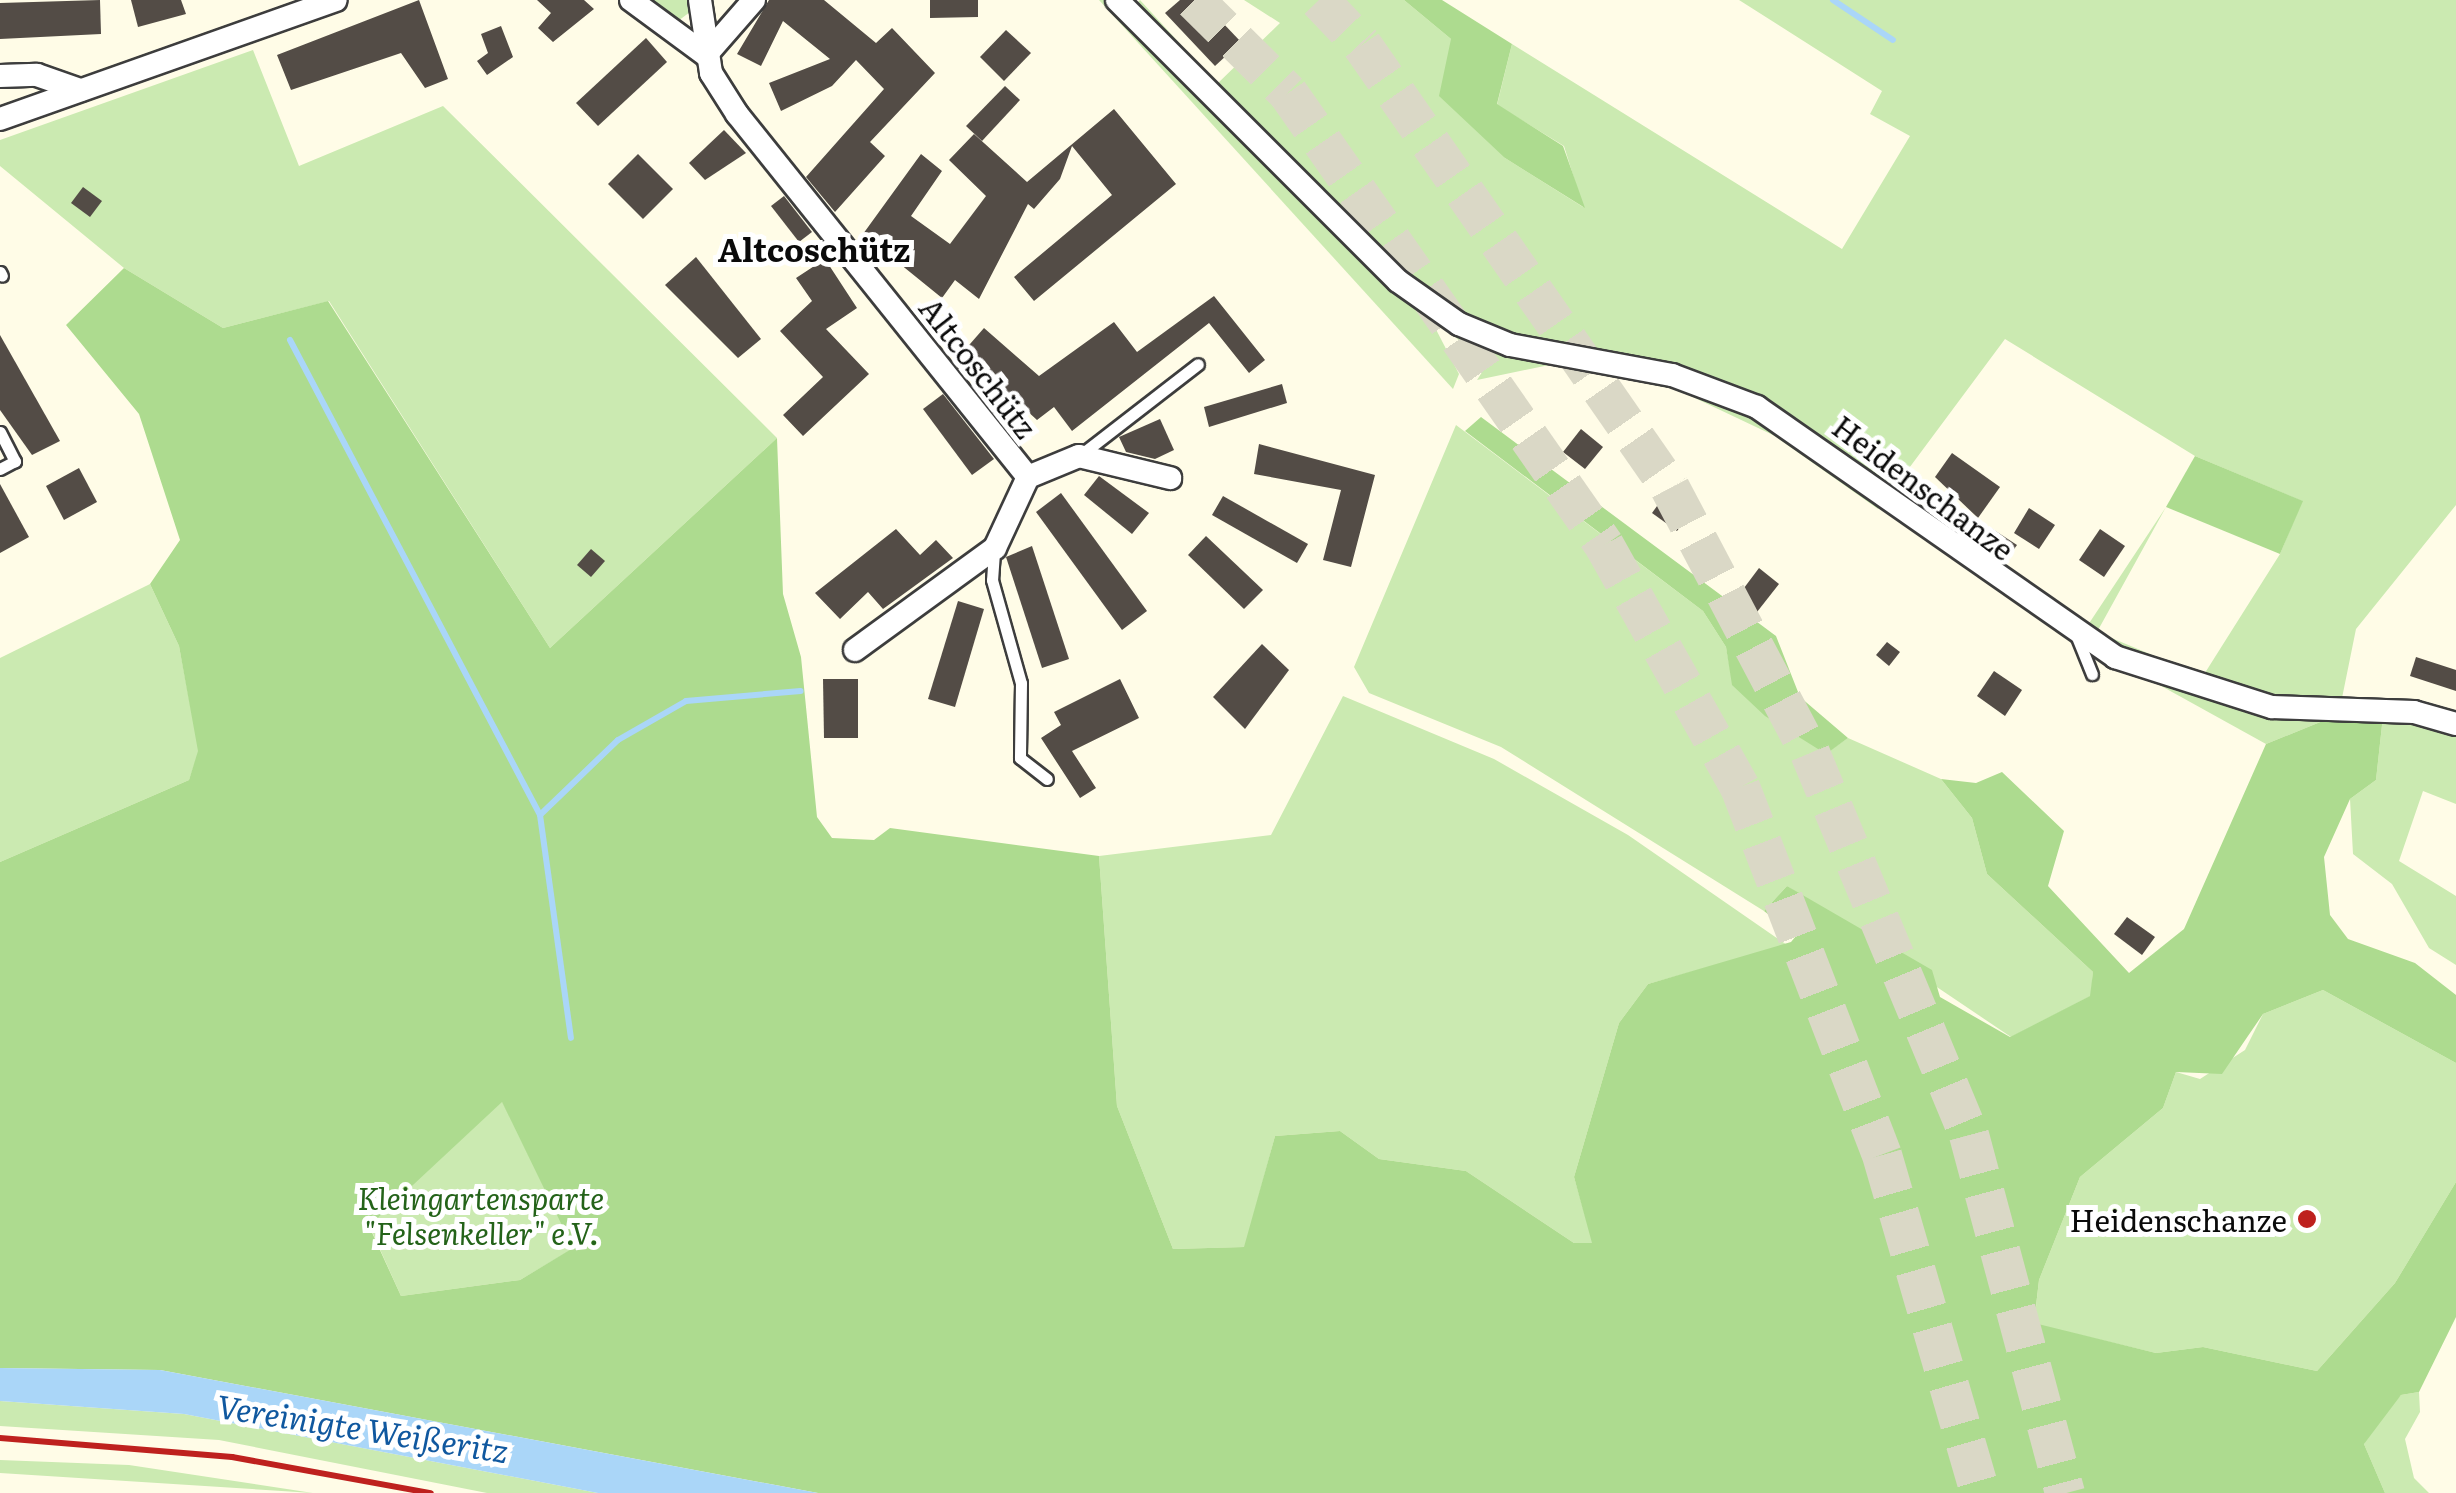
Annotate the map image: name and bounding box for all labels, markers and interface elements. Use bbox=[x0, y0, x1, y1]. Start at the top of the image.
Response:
district label: Altcoschütz bbox=[718, 229, 910, 267]
street label: Altcoschütz bbox=[913, 290, 1045, 444]
street label: Heidenschanze bbox=[1826, 407, 2022, 567]
park label: Kleingartensparte "Felsenkeller" e.V. bbox=[358, 1179, 604, 1250]
place label: Heidenschanze bbox=[2070, 1201, 2287, 1237]
marker: Heidenschanze bbox=[2296, 1208, 2318, 1230]
water label: Vereinigte Weißeritz bbox=[215, 1385, 511, 1469]

